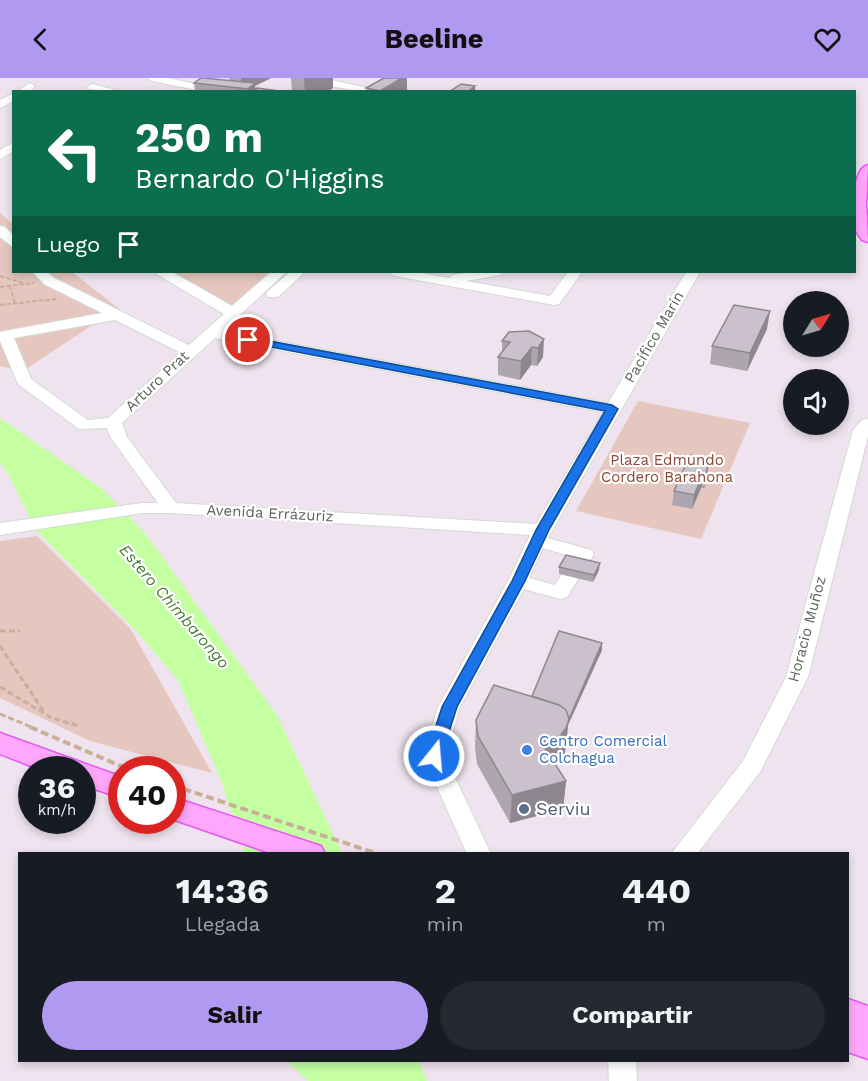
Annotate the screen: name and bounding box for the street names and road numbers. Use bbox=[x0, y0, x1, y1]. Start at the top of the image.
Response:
street label: Pacífico Marín bbox=[620, 288, 688, 386]
street label: Arturo Prat bbox=[121, 346, 193, 415]
street label: Avenida Errázuriz bbox=[206, 501, 334, 525]
street label: Horacio Muñoz bbox=[784, 574, 830, 684]

